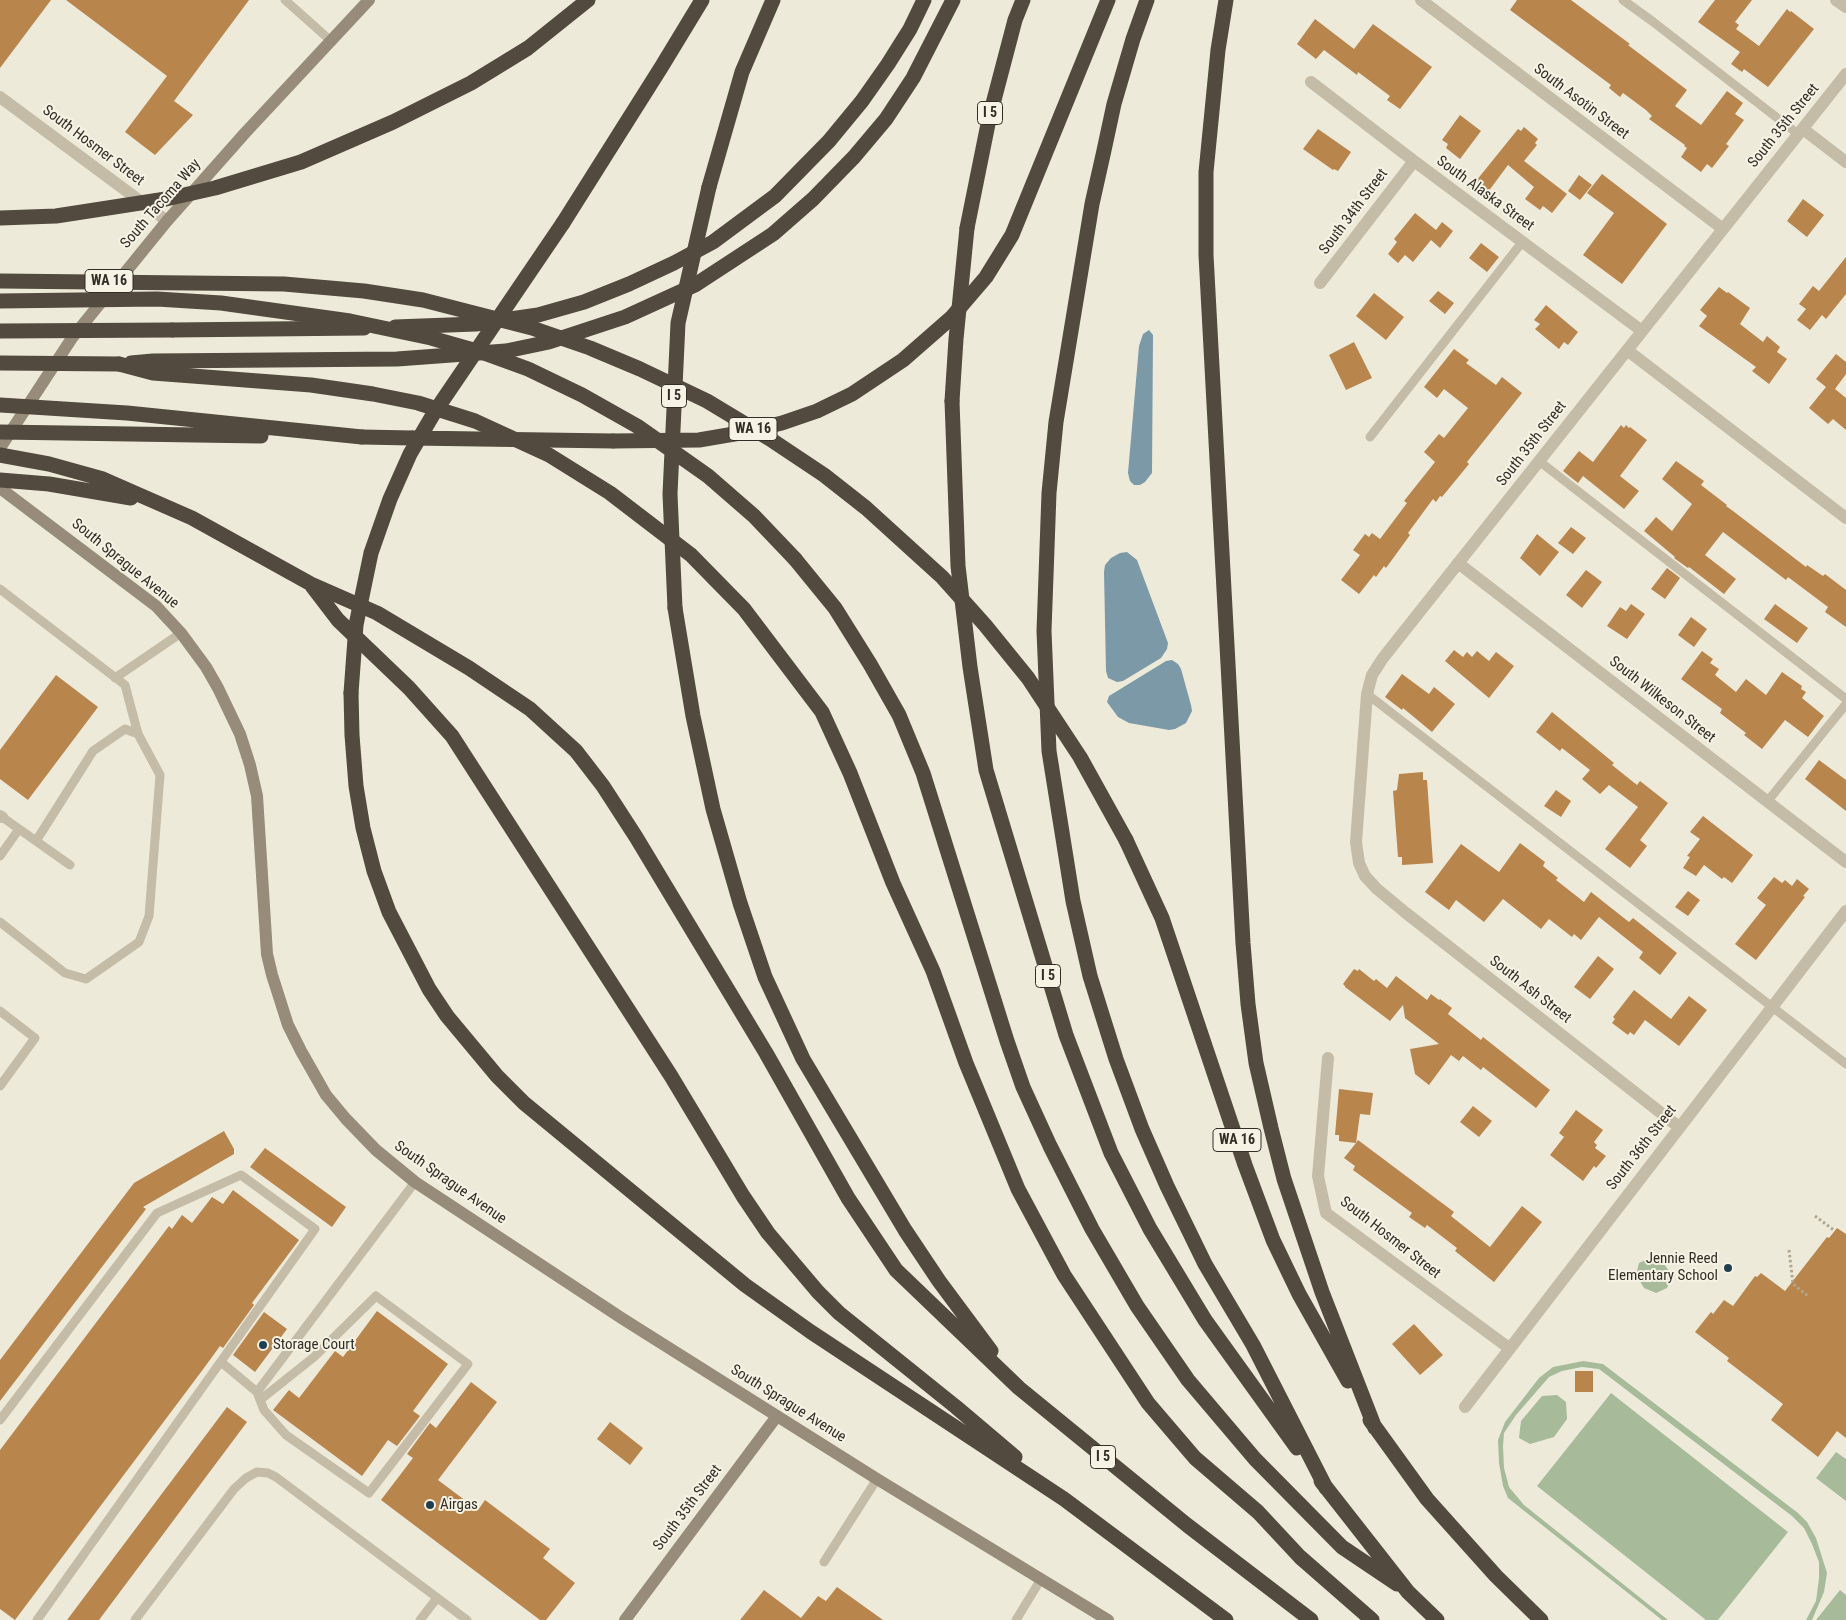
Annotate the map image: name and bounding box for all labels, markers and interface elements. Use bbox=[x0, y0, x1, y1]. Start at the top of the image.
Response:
street label: South Asotin Street bbox=[1530, 60, 1632, 144]
street label: South 35th Street bbox=[1745, 80, 1823, 172]
street label: South Hosmer Street bbox=[39, 102, 147, 190]
road number: I 5 bbox=[978, 102, 1002, 125]
street label: South Alaska Street bbox=[1433, 153, 1537, 235]
street label: South Tacoma Way bbox=[117, 156, 205, 252]
street label: South 34th Street bbox=[1316, 166, 1392, 258]
road number: WA 16 bbox=[85, 270, 133, 292]
road number: I 5 bbox=[662, 384, 686, 408]
street label: South 35th Street bbox=[1493, 398, 1571, 490]
road number: WA 16 bbox=[729, 418, 777, 440]
street label: South Sprague Avenue bbox=[68, 515, 182, 613]
street label: South Wilkeson Street bbox=[1605, 653, 1719, 747]
street label: South Ash Street bbox=[1485, 952, 1575, 1028]
road number: I 5 bbox=[1036, 964, 1060, 988]
street label: South 36th Street bbox=[1603, 1102, 1681, 1194]
road number: WA 16 bbox=[1213, 1128, 1261, 1152]
street label: South Sprague Avenue bbox=[391, 1138, 509, 1228]
street label: South Hosmer Street bbox=[1336, 1193, 1444, 1283]
place label: Jennie Reed Elementary School bbox=[1608, 1250, 1718, 1285]
marker: Jennie Reed Elementary School bbox=[1722, 1262, 1734, 1274]
place label: Storage Court bbox=[273, 1336, 355, 1354]
marker: Storage Court bbox=[257, 1339, 269, 1351]
street label: South Sprague Avenue bbox=[727, 1361, 849, 1447]
road number: I 5 bbox=[1090, 1445, 1116, 1468]
street label: South 35th Street bbox=[650, 1462, 726, 1554]
place label: Airgas bbox=[440, 1496, 478, 1514]
marker: Airgas bbox=[424, 1499, 436, 1511]

